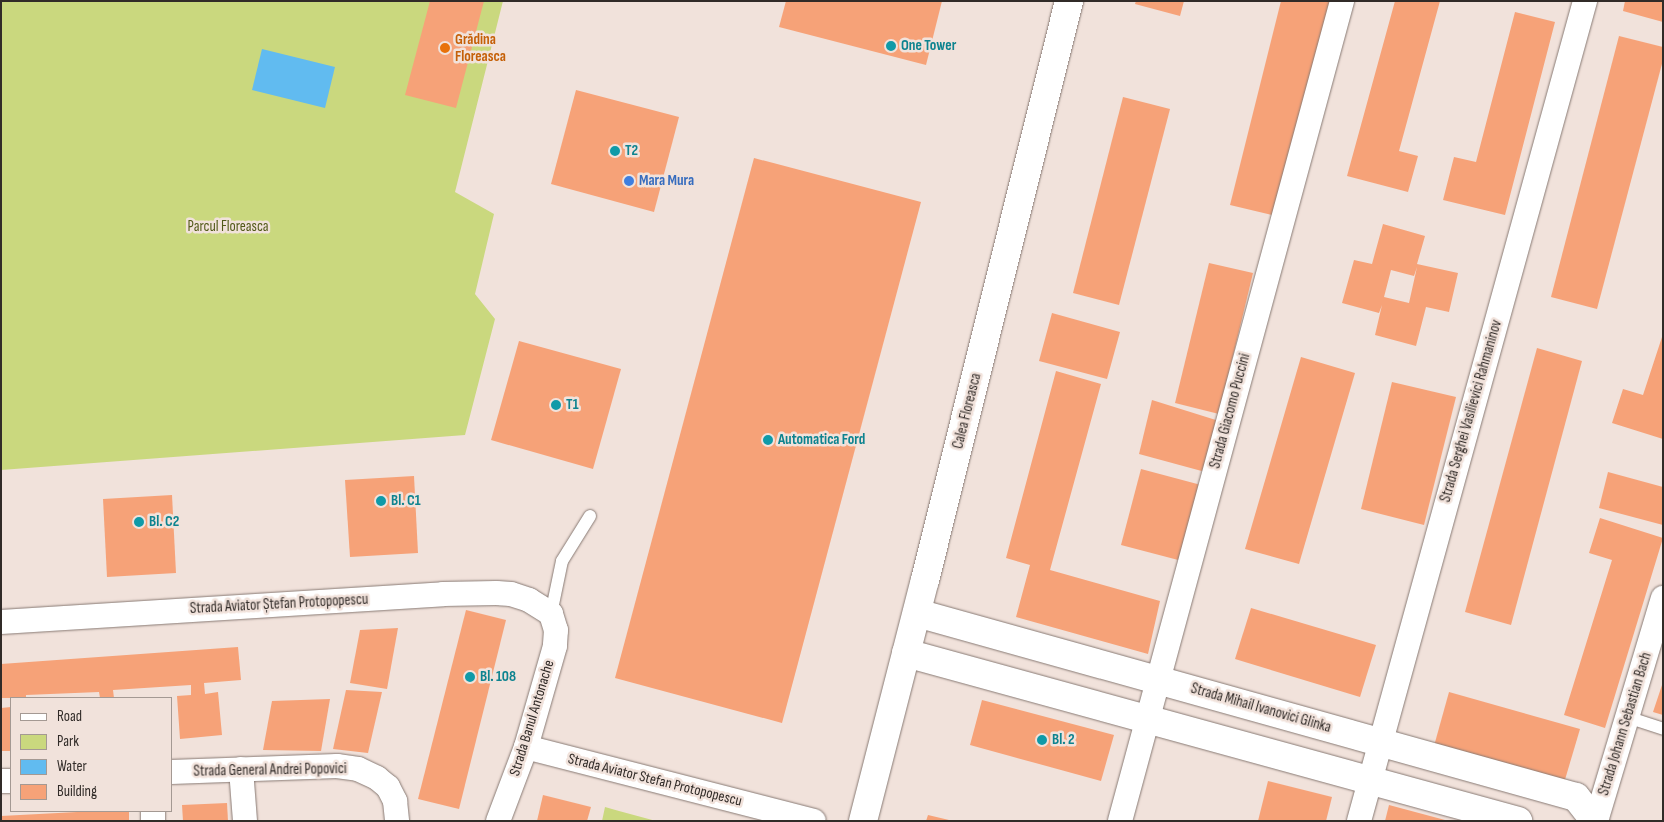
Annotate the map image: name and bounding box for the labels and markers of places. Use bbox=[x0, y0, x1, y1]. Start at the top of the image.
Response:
place label: Grădina Floreasca bbox=[455, 30, 506, 65]
place label: One Tower bbox=[901, 37, 956, 55]
marker: One Tower bbox=[885, 40, 897, 52]
marker: Grădina Floreasca bbox=[439, 42, 451, 54]
place label: T2 bbox=[625, 142, 638, 160]
marker: T2 bbox=[609, 145, 621, 157]
place label: Mara Mura bbox=[639, 172, 694, 190]
marker: Mara Mura bbox=[623, 175, 635, 187]
place label: T1 bbox=[566, 396, 579, 414]
marker: T1 bbox=[550, 399, 562, 411]
place label: Automatica Ford bbox=[778, 431, 865, 449]
marker: Automatica Ford bbox=[762, 434, 774, 446]
place label: Bl. C1 bbox=[391, 492, 421, 510]
marker: Bl. C1 bbox=[375, 495, 387, 507]
place label: Bl. C2 bbox=[149, 513, 179, 531]
marker: Bl. C2 bbox=[133, 516, 145, 528]
place label: Bl. 108 bbox=[480, 668, 516, 686]
marker: Bl. 108 bbox=[464, 671, 476, 683]
place label: Bl. 2 bbox=[1052, 731, 1074, 749]
marker: Bl. 2 bbox=[1036, 734, 1048, 746]

